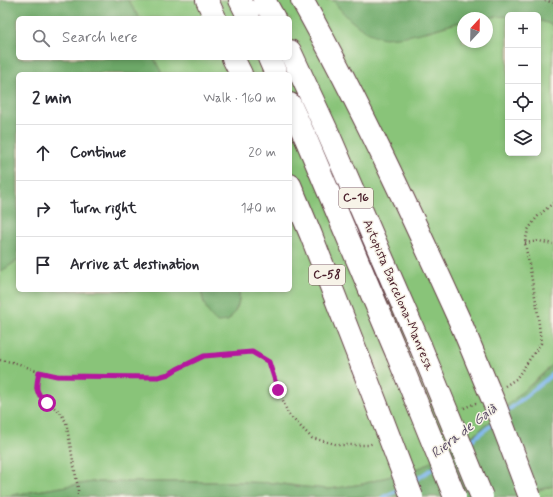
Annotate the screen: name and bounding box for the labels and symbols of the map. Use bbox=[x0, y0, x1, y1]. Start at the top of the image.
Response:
north arrow bbox=[457, 12, 493, 48]
road number: C-16 bbox=[339, 188, 373, 208]
street label: Autopista Barcelona-Manresa bbox=[358, 217, 438, 373]
road number: C-58 bbox=[309, 265, 345, 285]
route end bbox=[269, 381, 287, 399]
route start bbox=[38, 394, 56, 412]
water label: Riera de Gaià bbox=[427, 399, 501, 462]

